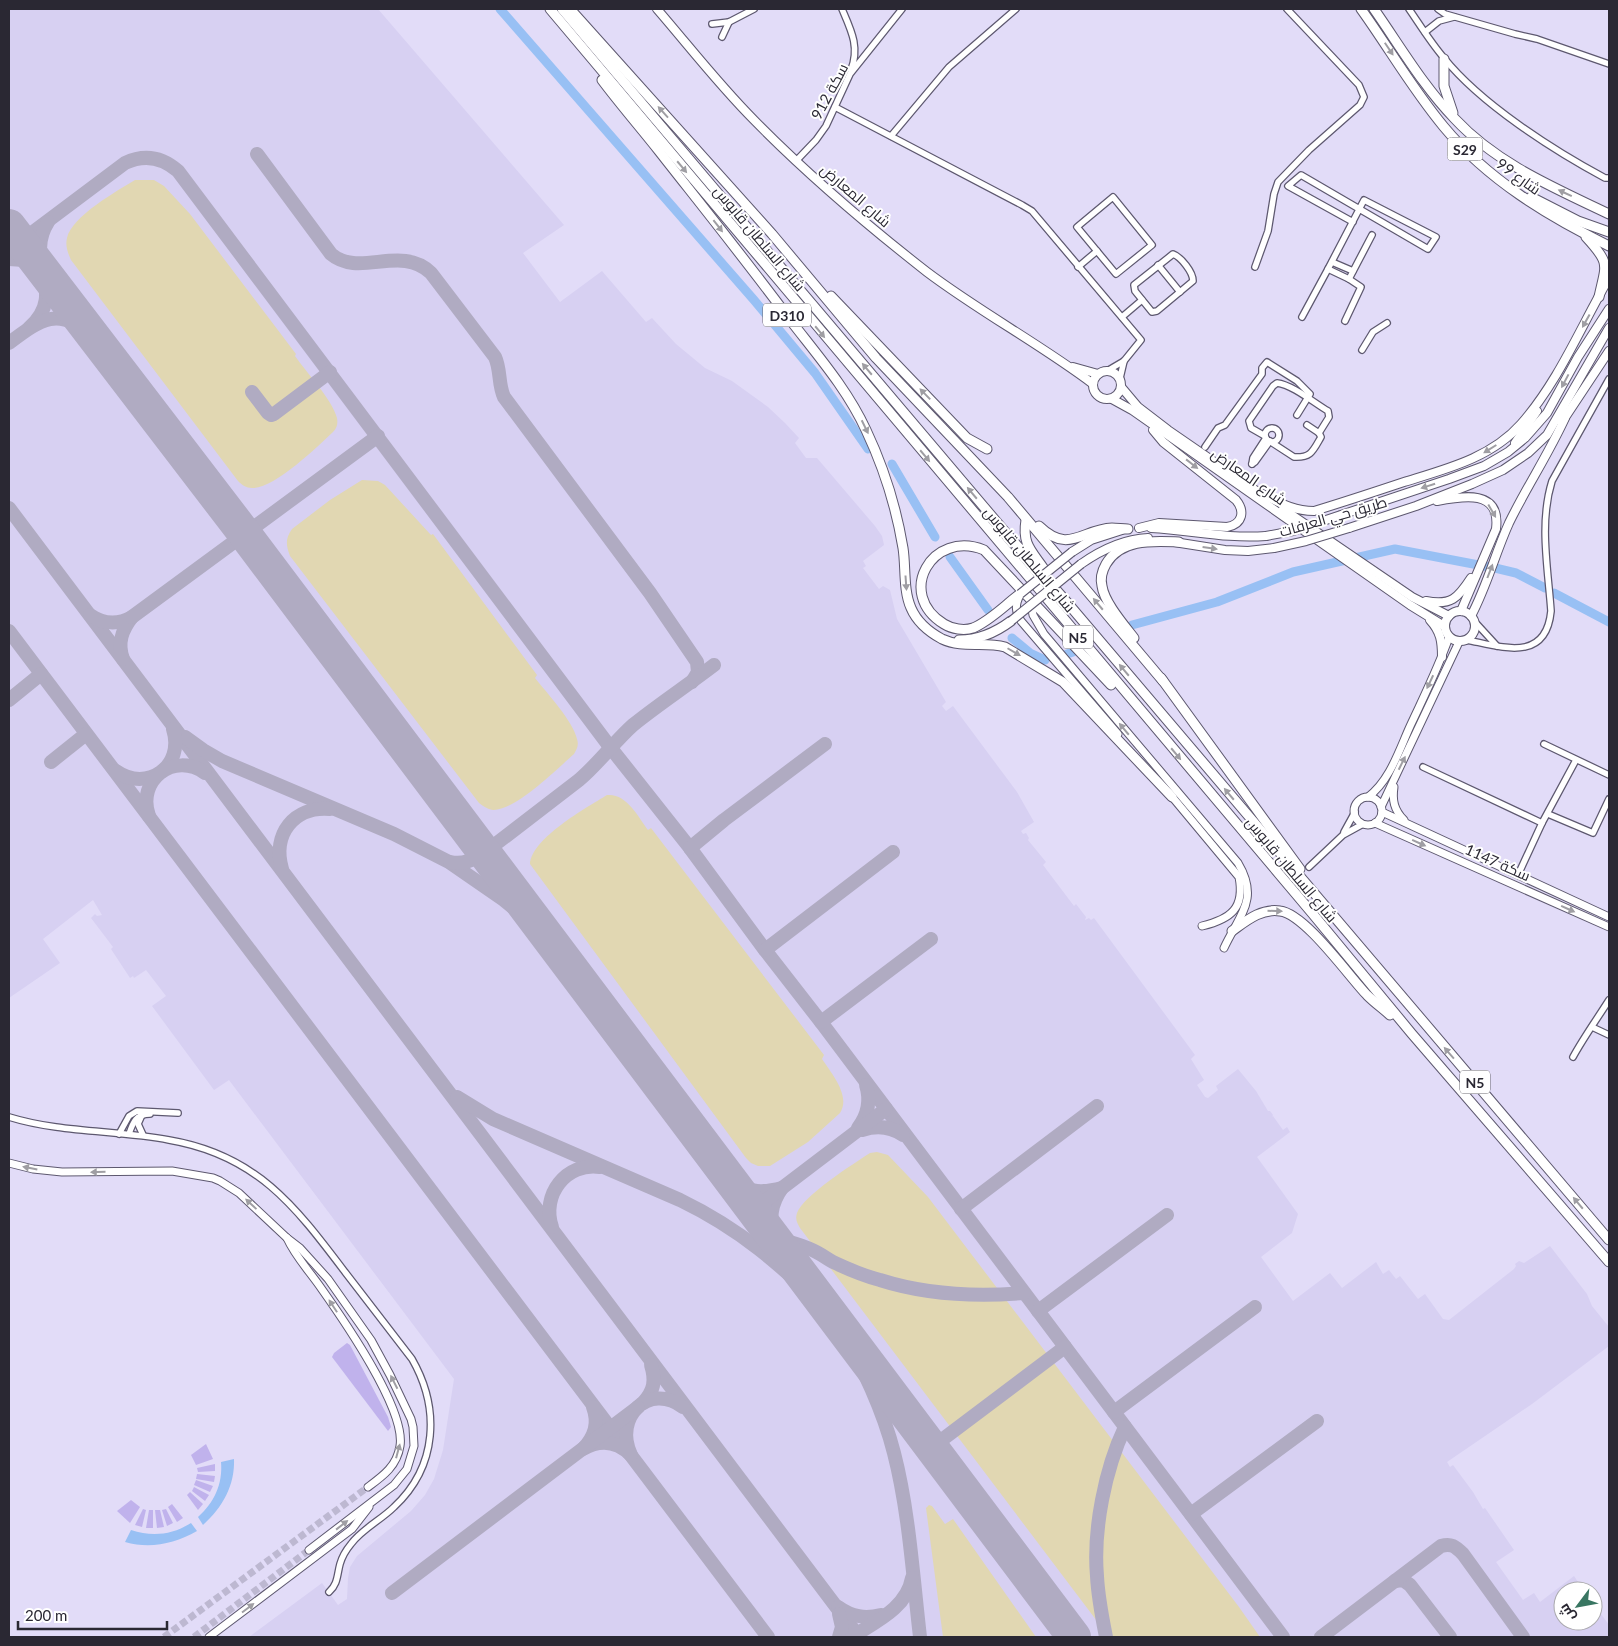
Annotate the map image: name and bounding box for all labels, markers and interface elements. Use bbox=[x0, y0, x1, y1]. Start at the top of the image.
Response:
one-way arrow bbox=[1384, 42, 1394, 56]
street label: سكة 912 bbox=[807, 60, 851, 122]
one-way arrow bbox=[657, 106, 668, 119]
road number: S29 bbox=[1448, 138, 1482, 160]
street label: 99 شارع bbox=[1492, 154, 1545, 200]
one-way arrow bbox=[676, 160, 688, 172]
street label: شارع المعارض bbox=[815, 160, 895, 233]
street label: شارع السلطان قابوس bbox=[708, 181, 809, 296]
one-way arrow bbox=[1558, 189, 1572, 197]
one-way arrow bbox=[712, 219, 723, 232]
road number: D310 bbox=[763, 304, 811, 326]
one-way arrow bbox=[1582, 313, 1590, 328]
one-way arrow bbox=[815, 325, 826, 338]
one-way arrow bbox=[862, 363, 873, 376]
one-way arrow bbox=[1561, 374, 1570, 387]
one-way arrow bbox=[919, 388, 931, 400]
one-way arrow bbox=[861, 420, 869, 434]
street label: شارع المعارض bbox=[1206, 444, 1290, 511]
one-way arrow bbox=[1483, 445, 1497, 454]
one-way arrow bbox=[919, 450, 930, 462]
one-way arrow bbox=[1185, 459, 1199, 469]
one-way arrow bbox=[1420, 483, 1435, 491]
one-way arrow bbox=[967, 487, 978, 500]
street label: طريق حي العرفات bbox=[1277, 492, 1390, 544]
street label: شارع السلطان قابوس bbox=[978, 502, 1079, 617]
one-way arrow bbox=[1488, 504, 1497, 517]
one-way arrow bbox=[1203, 544, 1219, 552]
one-way arrow bbox=[1487, 564, 1495, 578]
one-way arrow bbox=[903, 575, 911, 591]
one-way arrow bbox=[1092, 597, 1103, 610]
road number: N5 bbox=[1063, 626, 1093, 649]
one-way arrow bbox=[1008, 648, 1021, 657]
one-way arrow bbox=[1118, 664, 1130, 676]
one-way arrow bbox=[1426, 675, 1434, 689]
one-way arrow bbox=[1118, 723, 1129, 736]
one-way arrow bbox=[1171, 747, 1182, 760]
one-way arrow bbox=[1399, 756, 1407, 770]
one-way arrow bbox=[1223, 788, 1235, 800]
street label: شارع السلطان قابوس bbox=[1240, 812, 1341, 927]
one-way arrow bbox=[1412, 839, 1426, 847]
street label: سكة 1147 bbox=[1463, 840, 1533, 884]
one-way arrow bbox=[1561, 905, 1575, 913]
one-way arrow bbox=[1267, 908, 1283, 916]
one-way arrow bbox=[1444, 1046, 1455, 1059]
road number: N5 bbox=[1460, 1070, 1490, 1094]
one-way arrow bbox=[23, 1164, 38, 1172]
one-way arrow bbox=[89, 1168, 105, 1176]
one-way arrow bbox=[1572, 1197, 1583, 1210]
one-way arrow bbox=[245, 1198, 257, 1210]
one-way arrow bbox=[328, 1299, 338, 1313]
one-way arrow bbox=[390, 1375, 398, 1389]
one-way arrow bbox=[394, 1443, 402, 1458]
one-way arrow bbox=[335, 1519, 348, 1530]
north arrow bbox=[1553, 1581, 1603, 1631]
scale bar bbox=[18, 1598, 166, 1630]
text: ش bbox=[1555, 1600, 1579, 1625]
one-way arrow bbox=[241, 1603, 255, 1613]
text: 200 m bbox=[25, 1606, 67, 1624]

